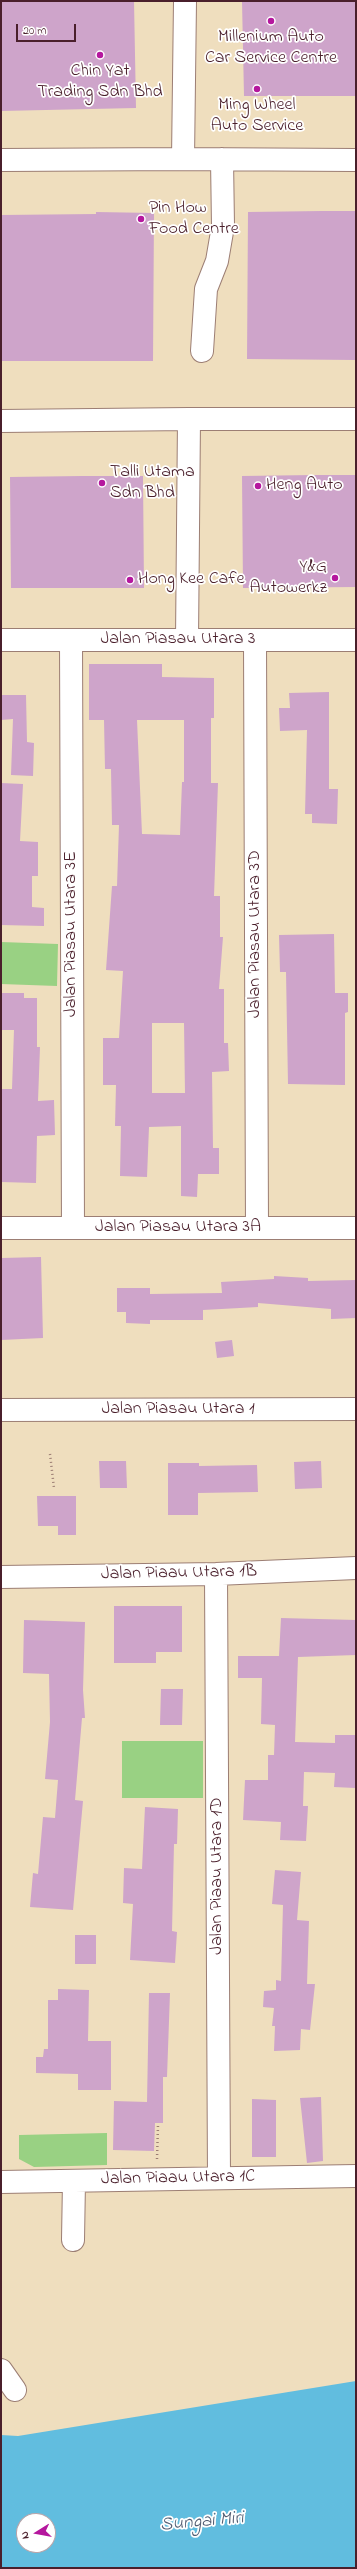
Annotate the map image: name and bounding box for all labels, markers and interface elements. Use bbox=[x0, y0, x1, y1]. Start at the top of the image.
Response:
scale bar bbox=[18, 16, 78, 42]
marker: Millenium Auto Car Service Centre bbox=[266, 16, 276, 26]
text: 20 m bbox=[23, 22, 46, 40]
place label: Millenium Auto Car Service Centre bbox=[205, 27, 337, 70]
marker: Chin Yat Trading Sdn Bhd bbox=[95, 50, 105, 60]
place label: Chin Yat Trading Sdn Bhd bbox=[37, 61, 163, 104]
marker: Ming Wheel Auto Service bbox=[252, 84, 262, 94]
place label: Ming Wheel Auto Service bbox=[211, 95, 303, 138]
place label: Pin How Food Centre bbox=[149, 198, 239, 240]
marker: Pin How Food Centre bbox=[136, 214, 146, 224]
place label: Talli Utama Sdn Bhd bbox=[110, 462, 195, 504]
place label: Heng Auto bbox=[266, 475, 343, 497]
marker: Talli Utama Sdn Bhd bbox=[97, 478, 107, 488]
marker: Heng Auto bbox=[253, 481, 263, 491]
place label: Y&G Autowerkz bbox=[249, 557, 327, 600]
place label: Hong Kee Cafe bbox=[138, 569, 245, 591]
marker: Y&G Autowerkz bbox=[330, 573, 340, 583]
marker: Hong Kee Cafe bbox=[125, 575, 135, 585]
street label: Jalan Piasau Utara 3 bbox=[101, 629, 255, 651]
street label: Jalan Piasau Utara 3D bbox=[245, 850, 267, 1018]
street label: Jalan Piasau Utara 3E bbox=[61, 851, 83, 1017]
street label: Jalan Piasau Utara 3A bbox=[95, 1217, 261, 1239]
street label: Jalan Piasau Utara 1 bbox=[101, 1399, 255, 1421]
street label: Jalan Piaau Utara 1B bbox=[101, 1562, 257, 1586]
street label: Jalan Piaau Utara 1D bbox=[207, 1797, 229, 1955]
street label: Jalan Piaau Utara 1C bbox=[101, 2167, 255, 2191]
water label: Sungai Miri bbox=[159, 2508, 245, 2538]
north arrow bbox=[16, 2513, 56, 2553]
text: N bbox=[17, 2530, 34, 2540]

